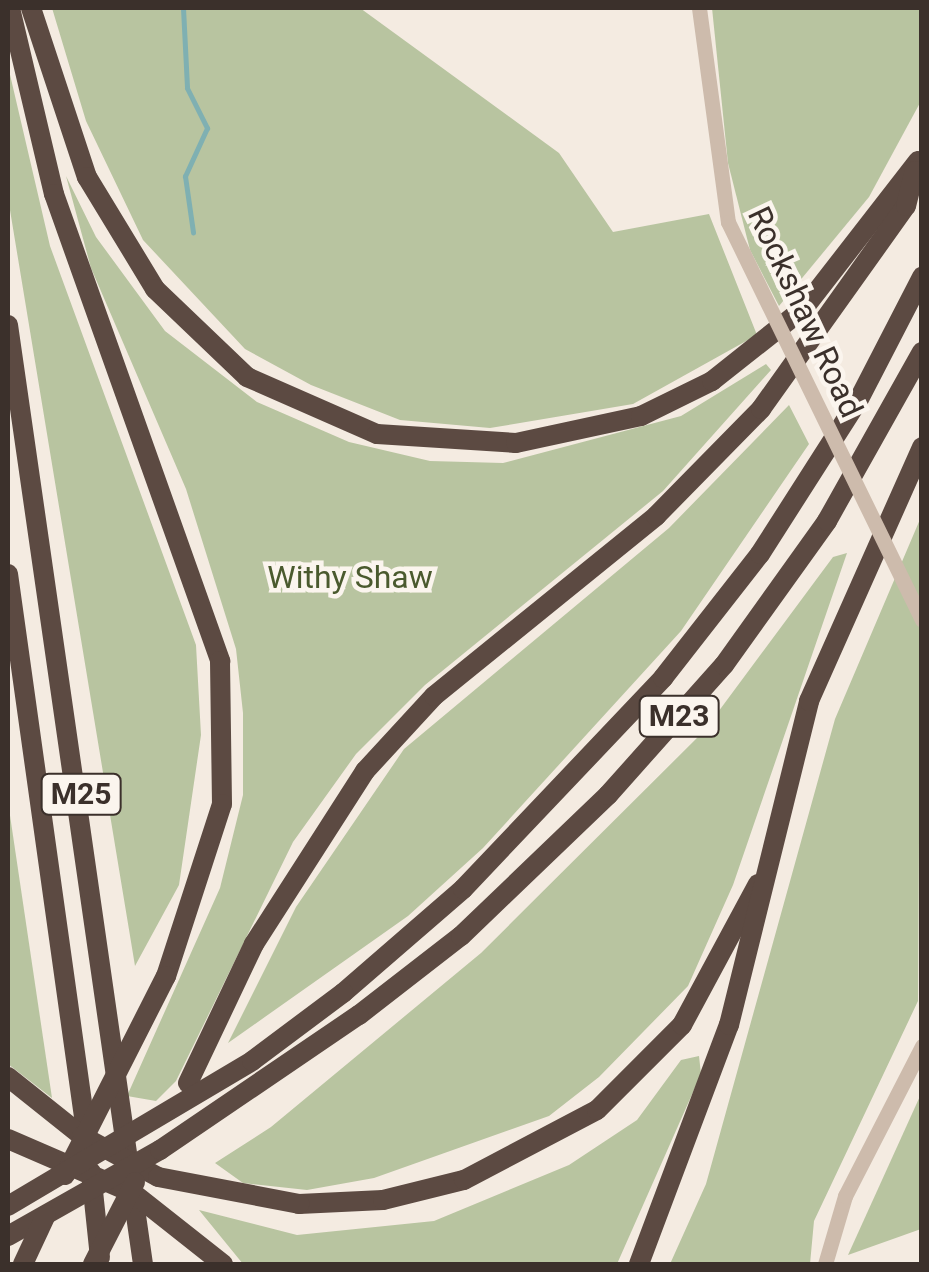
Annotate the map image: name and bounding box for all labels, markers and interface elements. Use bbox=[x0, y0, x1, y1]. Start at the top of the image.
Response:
street label: Rockshaw Road bbox=[739, 201, 871, 423]
park label: Withy Shaw bbox=[267, 558, 433, 596]
road number: M23 bbox=[636, 691, 722, 741]
road number: M25 bbox=[38, 769, 124, 819]

